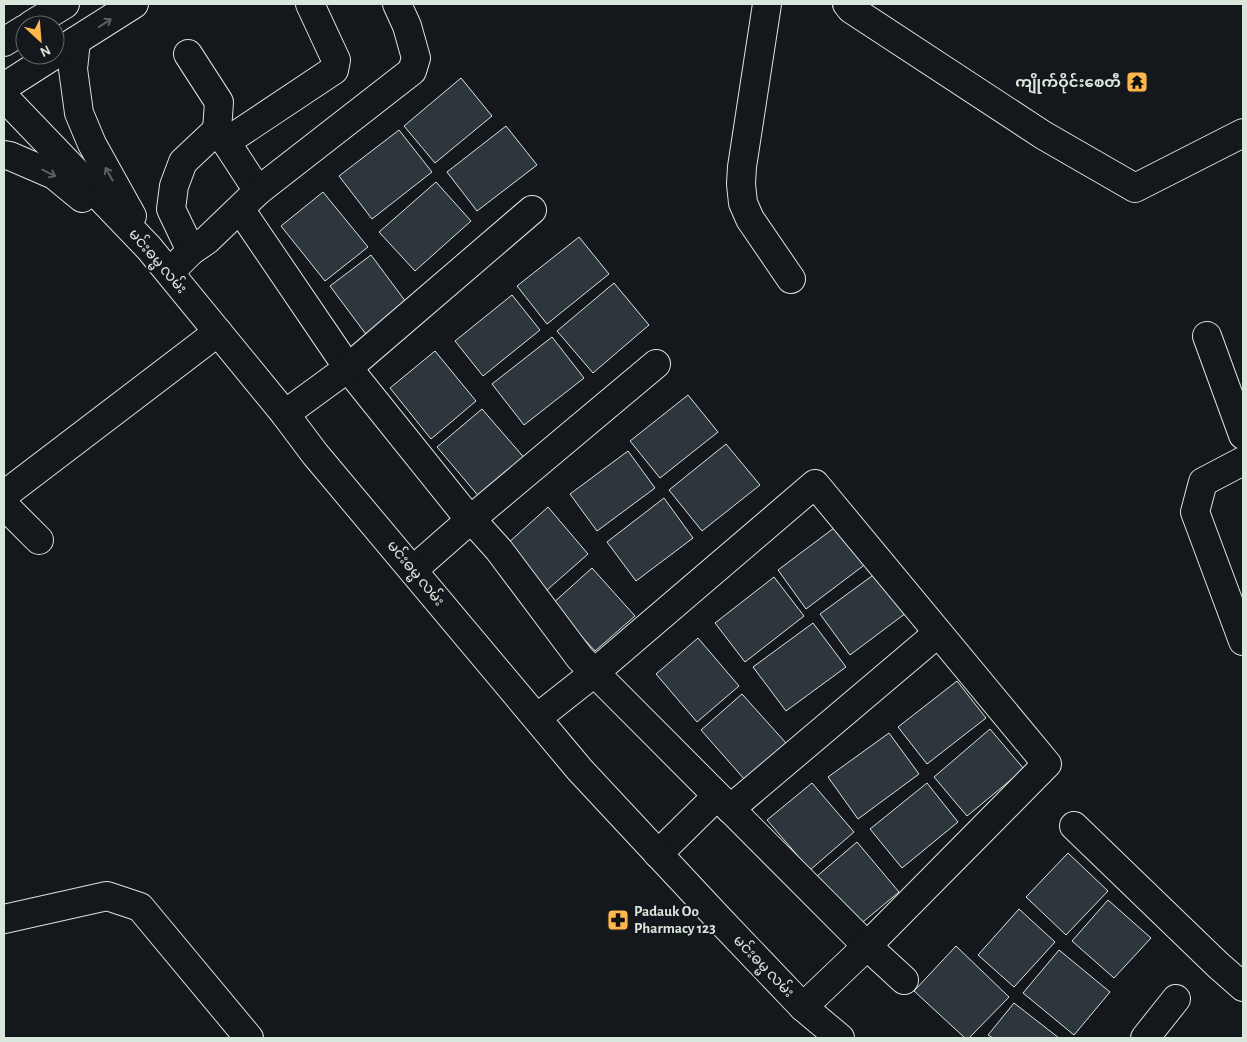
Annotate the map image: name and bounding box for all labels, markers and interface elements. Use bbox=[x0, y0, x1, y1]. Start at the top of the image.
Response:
north arrow bbox=[15, 15, 65, 65]
one-way arrow bbox=[98, 17, 112, 28]
text: N bbox=[38, 42, 53, 59]
temple icon: ကျိုက်ဝိုင်းစေတီ bbox=[1125, 70, 1149, 94]
place label: ကျိုက်ဝိုင်းစေတီ bbox=[1015, 72, 1121, 94]
one-way arrow bbox=[104, 167, 114, 182]
one-way arrow bbox=[41, 169, 56, 179]
street label: မင်းဓမ္မ လမ်း bbox=[122, 224, 192, 299]
street label: မင်းဓမ္မ လမ်း bbox=[381, 536, 449, 612]
place label: Padauk Oo Pharmacy 123 bbox=[634, 904, 716, 936]
pharmacy icon: Padauk Oo Pharmacy 123 bbox=[606, 908, 630, 932]
street label: မင်းဓမ္မ လမ်း bbox=[727, 930, 799, 1003]

